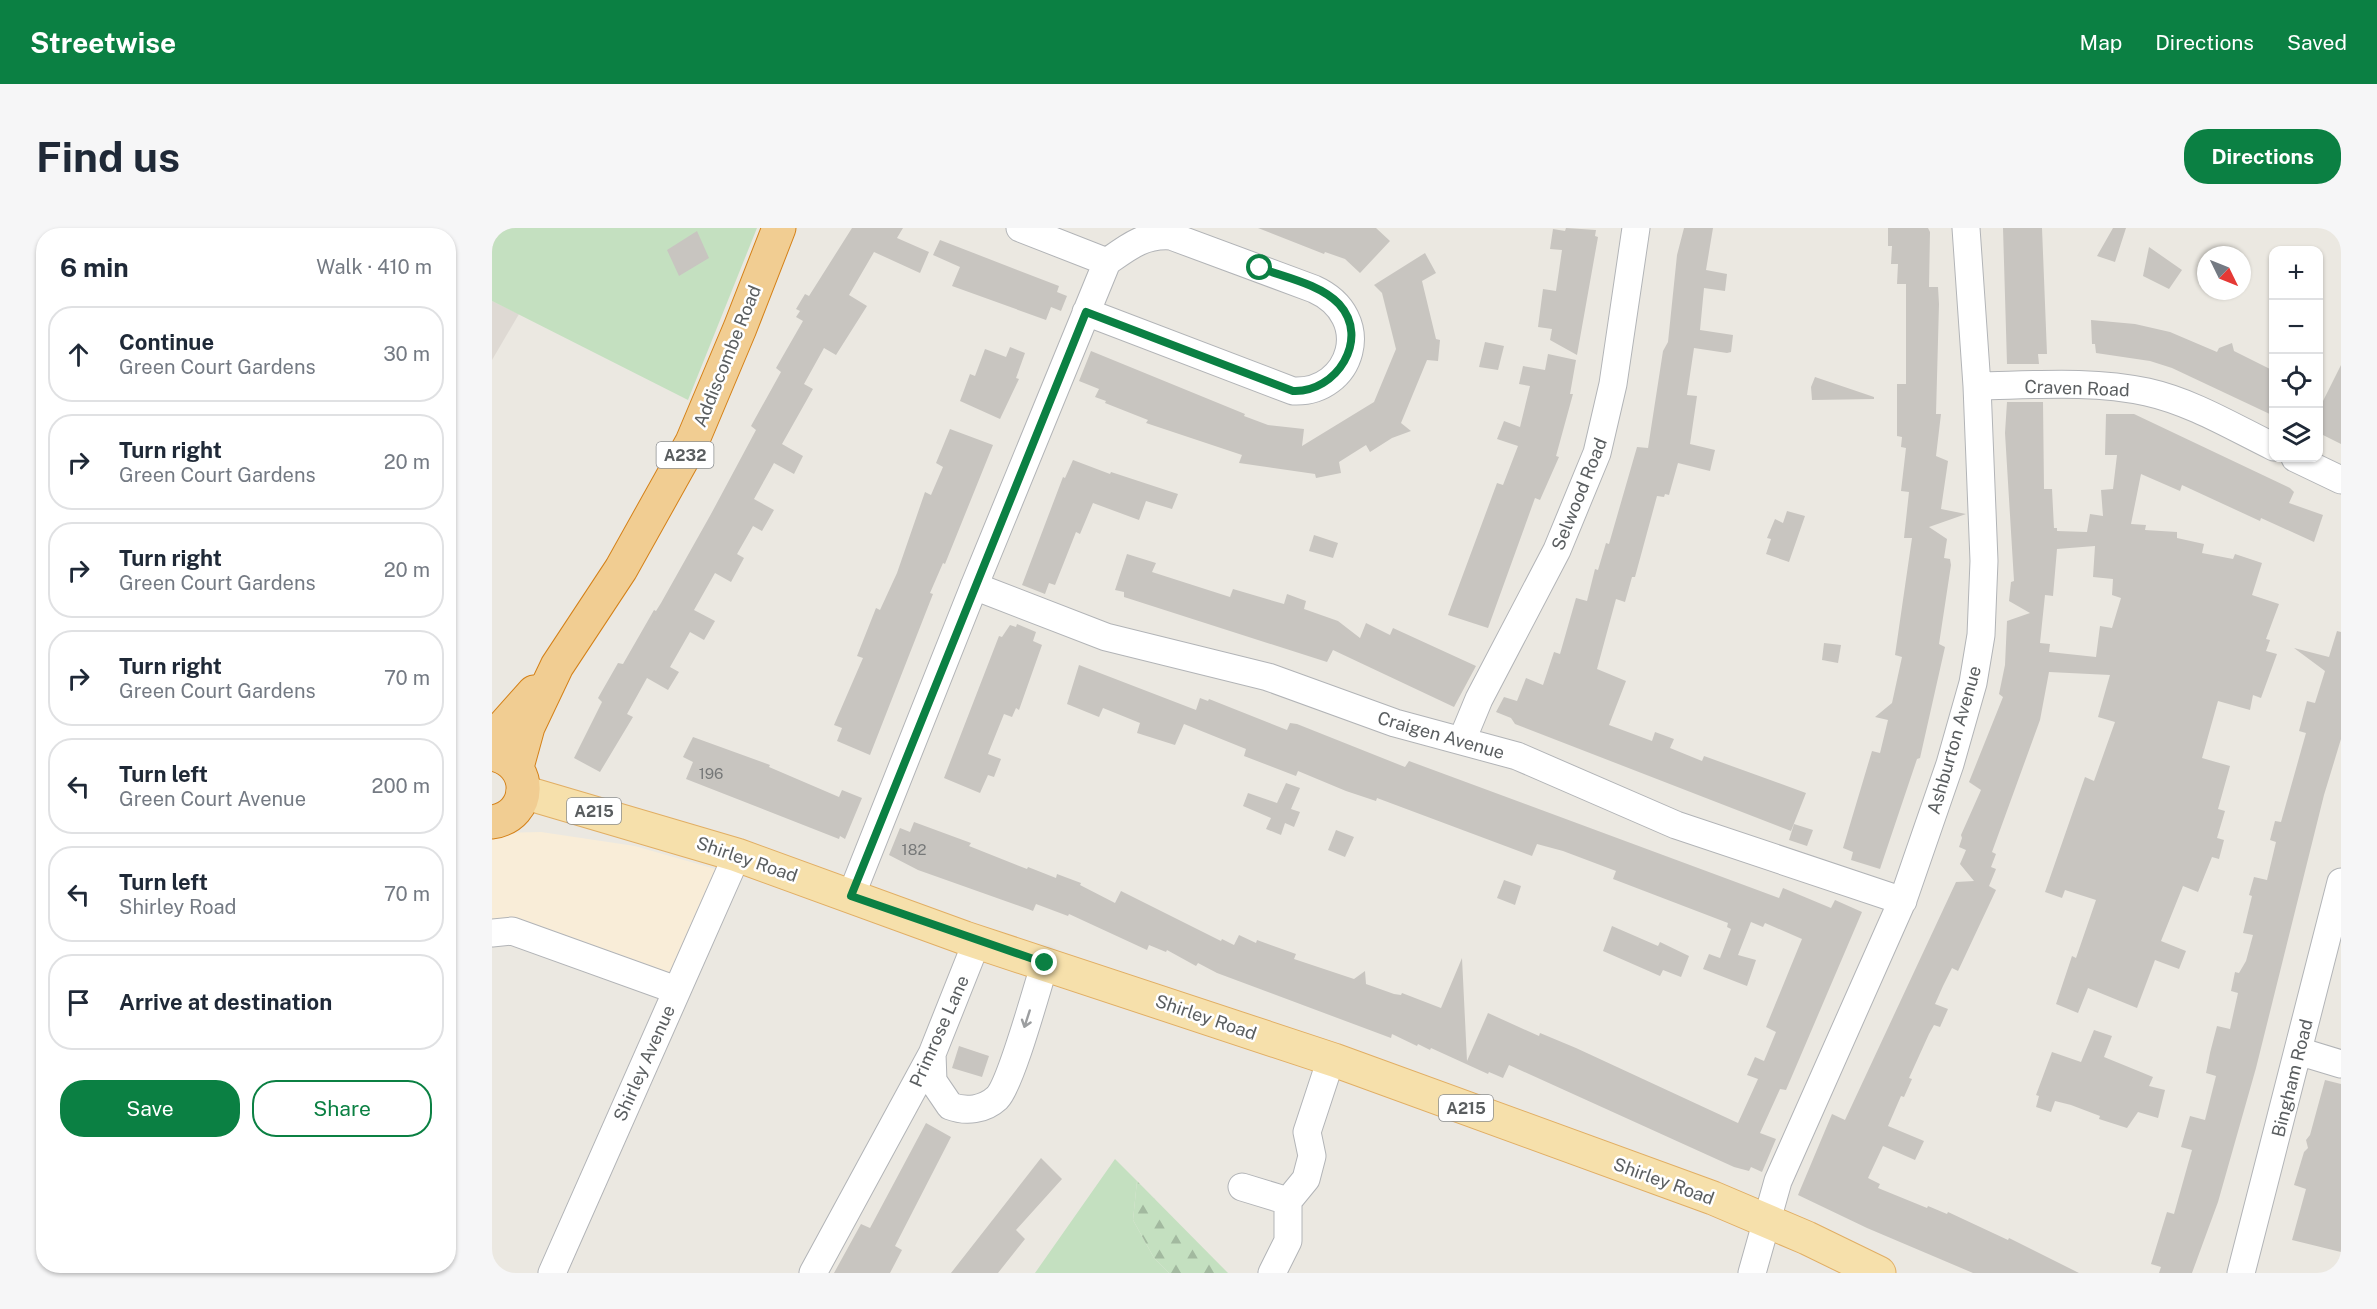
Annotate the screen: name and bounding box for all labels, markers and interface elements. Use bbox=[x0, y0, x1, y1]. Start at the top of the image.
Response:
text: Streetwise bbox=[30, 26, 176, 59]
text: Map bbox=[2080, 30, 2122, 55]
text: Directions bbox=[2155, 30, 2254, 55]
text: Saved bbox=[2287, 30, 2347, 55]
button: Directions bbox=[2184, 129, 2341, 184]
text: Find us bbox=[36, 132, 180, 181]
north arrow bbox=[2197, 246, 2251, 300]
map controls bbox=[2269, 246, 2323, 462]
button: + bbox=[2269, 246, 2323, 300]
text: 6 min bbox=[60, 252, 129, 283]
route start bbox=[1246, 254, 1272, 280]
text: Walk · 410 m bbox=[316, 255, 432, 279]
street label: Addiscombe Road bbox=[689, 282, 765, 430]
button: − bbox=[2269, 300, 2323, 354]
text: Continue bbox=[119, 329, 214, 355]
icon: ahead bbox=[62, 338, 95, 371]
text: 30 m bbox=[383, 342, 430, 366]
button: locate bbox=[2269, 354, 2323, 408]
text: Green Court Gardens bbox=[119, 355, 316, 379]
street label: Craven Road bbox=[2024, 376, 2130, 400]
button: layers bbox=[2269, 408, 2323, 462]
street label: Selwood Road bbox=[1547, 435, 1611, 553]
text: Turn right bbox=[119, 437, 222, 463]
road number: A232 bbox=[656, 442, 714, 468]
icon: right bbox=[62, 446, 95, 479]
text: 20 m bbox=[384, 450, 430, 474]
text: Green Court Gardens bbox=[119, 463, 316, 487]
text: Turn right bbox=[119, 545, 222, 571]
icon: right bbox=[62, 554, 95, 587]
text: 20 m bbox=[384, 558, 430, 582]
text: Green Court Gardens bbox=[119, 571, 316, 595]
text: Turn right bbox=[119, 653, 222, 679]
icon: right bbox=[62, 662, 95, 695]
street label: Ashburton Avenue bbox=[1923, 663, 1985, 817]
text: 70 m bbox=[384, 666, 430, 690]
text: Green Court Gardens bbox=[119, 679, 316, 703]
street label: Craigen Avenue bbox=[1375, 707, 1507, 763]
text: Turn left bbox=[119, 761, 208, 787]
house number: 196 bbox=[699, 765, 723, 782]
icon: left bbox=[62, 770, 95, 803]
text: 200 m bbox=[372, 774, 430, 798]
text: Green Court Avenue bbox=[119, 787, 306, 811]
road number: A215 bbox=[567, 798, 621, 824]
street label: Shirley Road bbox=[694, 832, 800, 886]
house number: 182 bbox=[902, 841, 926, 858]
text: Turn left bbox=[119, 869, 208, 895]
icon: left bbox=[62, 878, 95, 911]
text: 70 m bbox=[384, 882, 430, 906]
text: Shirley Road bbox=[119, 895, 236, 919]
route end bbox=[1031, 949, 1057, 975]
street label: Primrose Lane bbox=[905, 972, 973, 1090]
icon: arrive bbox=[62, 986, 95, 1019]
text: Arrive at destination bbox=[119, 989, 332, 1015]
street label: Shirley Road bbox=[1153, 990, 1259, 1044]
street label: Shirley Avenue bbox=[609, 1002, 679, 1124]
one-way arrow bbox=[1020, 1009, 1031, 1028]
street label: Bingham Road bbox=[2267, 1017, 2317, 1139]
button: Save bbox=[60, 1080, 240, 1137]
button: Share bbox=[252, 1080, 432, 1137]
road number: A215 bbox=[1439, 1095, 1493, 1121]
street label: Shirley Road bbox=[1611, 1153, 1717, 1209]

